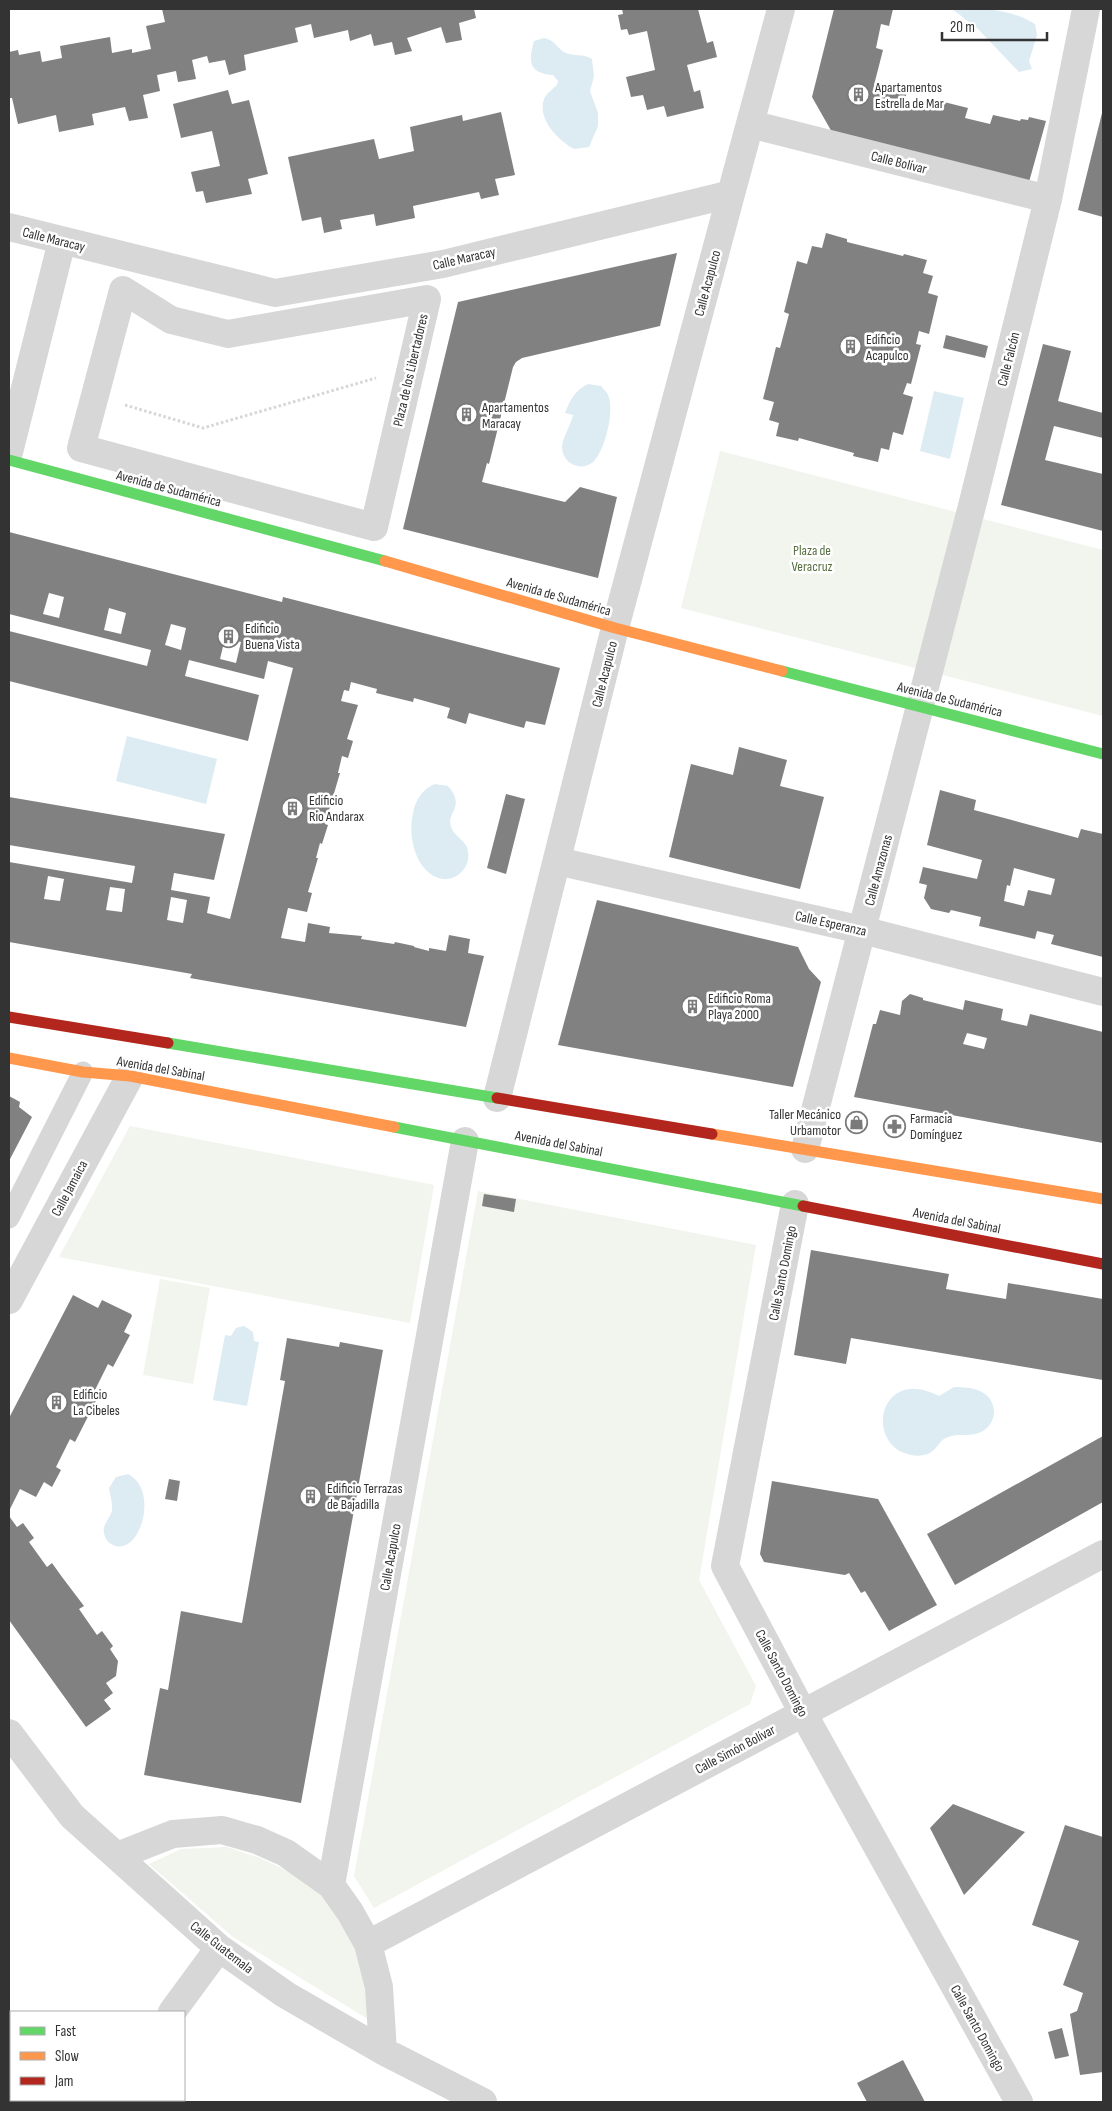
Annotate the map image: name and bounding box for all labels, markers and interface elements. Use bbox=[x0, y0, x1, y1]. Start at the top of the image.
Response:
scale bar bbox=[942, 10, 1047, 42]
text: 20 m bbox=[950, 18, 975, 37]
place label: Apartamentos Estrella de Mar bbox=[874, 79, 944, 112]
building icon: Apartamentos Estrella de Mar bbox=[847, 83, 871, 107]
street label: Calle Bolívar bbox=[869, 147, 929, 178]
street label: Calle Maracay bbox=[21, 223, 88, 256]
street label: Calle Maracay bbox=[431, 243, 498, 274]
street label: Calle Acapulco bbox=[691, 248, 724, 318]
street label: Plaza de los Libertadores bbox=[389, 312, 432, 428]
street label: Calle Falcón bbox=[994, 330, 1023, 388]
place label: Edificio Acapulco bbox=[865, 331, 909, 364]
building icon: Edificio Acapulco bbox=[838, 335, 862, 359]
place label: Apartamentos Maracay bbox=[481, 399, 549, 432]
building icon: Apartamentos Maracay bbox=[454, 403, 478, 427]
street label: Avenida de Sudamérica bbox=[114, 466, 223, 511]
park label: Plaza de Veracruz bbox=[791, 542, 833, 575]
street label: Avenida de Sudamérica bbox=[504, 573, 613, 619]
place label: Edificio Buena Vista bbox=[245, 620, 300, 653]
building icon: Edificio Buena Vista bbox=[217, 624, 241, 648]
street label: Calle Acapulco bbox=[588, 639, 621, 709]
street label: Avenida de Sudamérica bbox=[895, 678, 1004, 721]
place label: Edificio Rio Andarax bbox=[309, 792, 365, 825]
building icon: Edificio Rio Andarax bbox=[281, 796, 305, 820]
street label: Calle Amazonas bbox=[861, 833, 896, 907]
street label: Calle Esperanza bbox=[793, 907, 868, 940]
place label: Edificio Roma Playa 2000 bbox=[708, 990, 771, 1023]
building icon: Edificio Roma Playa 2000 bbox=[680, 994, 704, 1018]
street label: Avenida del Sabinal bbox=[115, 1052, 206, 1085]
place label: Taller Mecánico Urbamotor bbox=[769, 1106, 841, 1139]
shop icon: Taller Mecánico Urbamotor bbox=[845, 1110, 869, 1134]
place label: Farmacia Domínguez bbox=[910, 1110, 962, 1143]
pharmacy icon: Farmacia Domínguez bbox=[882, 1114, 906, 1138]
street label: Avenida del Sabinal bbox=[513, 1126, 604, 1160]
street label: Calle Jamaica bbox=[48, 1157, 91, 1219]
street label: Avenida del Sabinal bbox=[911, 1203, 1002, 1237]
street label: Calle Santo Domingo bbox=[765, 1224, 800, 1322]
place label: Edificio La Cibeles bbox=[73, 1386, 120, 1419]
building icon: Edificio La Cibeles bbox=[45, 1390, 69, 1414]
place label: Edificio Terrazas de Bajadilla bbox=[327, 1480, 403, 1513]
building icon: Edificio Terrazas de Bajadilla bbox=[299, 1484, 323, 1508]
street label: Calle Acapulco bbox=[376, 1522, 405, 1592]
street label: Calle Santo Domingo bbox=[751, 1627, 812, 1720]
street label: Calle Simón Bolívar bbox=[692, 1721, 778, 1778]
street label: Calle Guatemala bbox=[187, 1917, 257, 1977]
street label: Calle Santo Domingo bbox=[947, 1982, 1008, 2075]
legend bbox=[10, 2011, 185, 2101]
text: Fast bbox=[55, 2022, 77, 2041]
text: Slow bbox=[55, 2047, 79, 2066]
text: Jam bbox=[54, 2072, 73, 2091]

